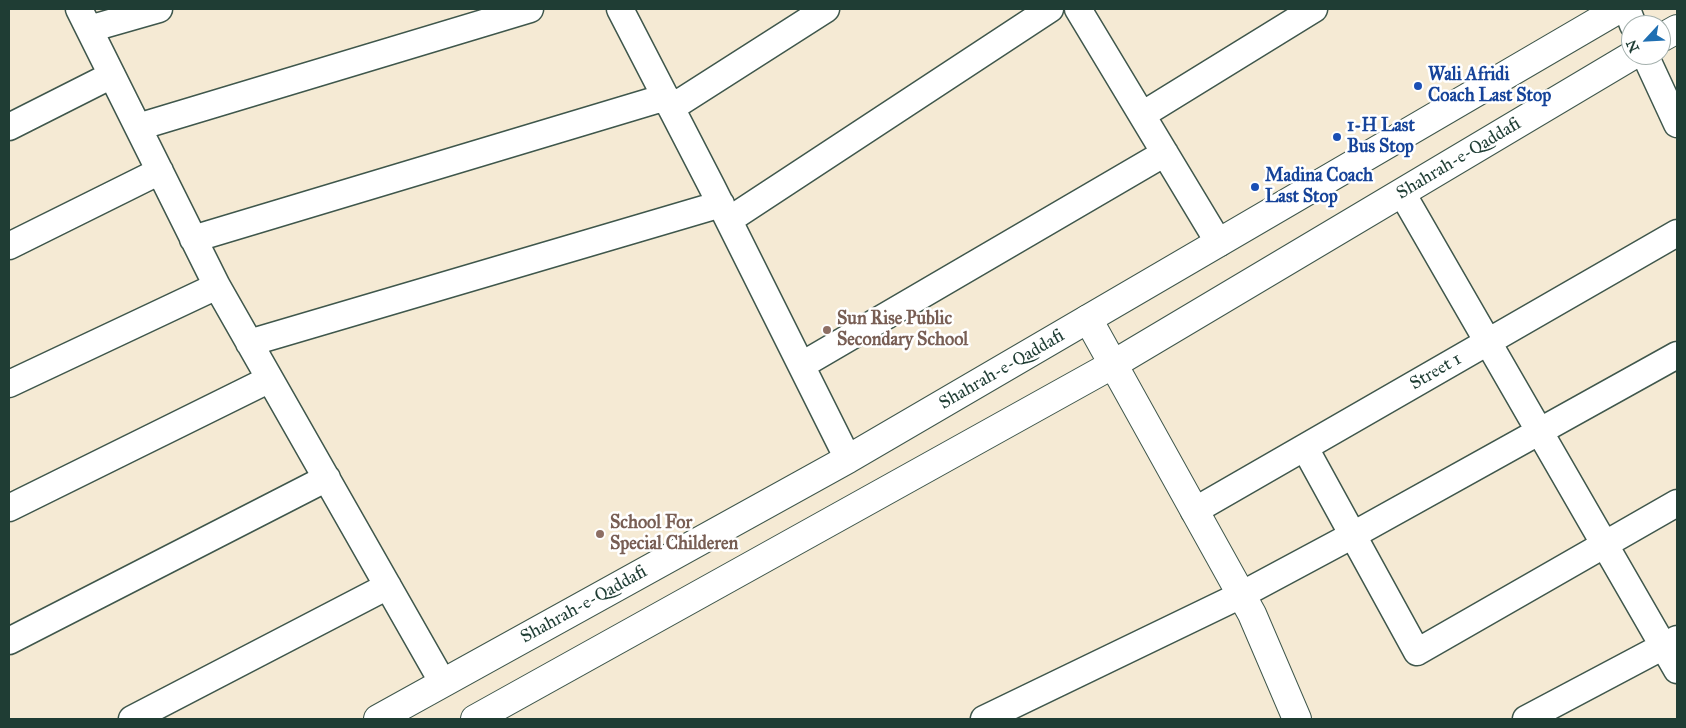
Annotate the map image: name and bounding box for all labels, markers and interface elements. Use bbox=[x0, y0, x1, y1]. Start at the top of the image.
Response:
north arrow bbox=[1621, 15, 1671, 65]
text: N bbox=[1623, 37, 1643, 55]
place label: Wali Afridi Coach Last Stop bbox=[1428, 65, 1551, 108]
marker: Wali Afridi Coach Last Stop bbox=[1412, 80, 1424, 92]
street label: Shahrah-e-Qaddafi bbox=[1393, 113, 1525, 205]
place label: 1-H Last Bus Stop bbox=[1347, 116, 1415, 158]
marker: 1-H Last Bus Stop bbox=[1331, 131, 1343, 143]
place label: Madina Coach Last Stop bbox=[1265, 166, 1373, 208]
marker: Madina Coach Last Stop bbox=[1249, 181, 1261, 193]
place label: Sun Rise Public Secondary School bbox=[837, 309, 968, 352]
marker: Sun Rise Public Secondary School bbox=[821, 324, 833, 336]
street label: Shahrah-e-Qaddafi bbox=[936, 325, 1068, 415]
street label: Street 1 bbox=[1406, 349, 1466, 395]
place label: School For Special Childeren bbox=[610, 513, 738, 556]
marker: School For Special Childeren bbox=[594, 528, 606, 540]
street label: Shahrah-e-Qaddafi bbox=[517, 561, 651, 649]

